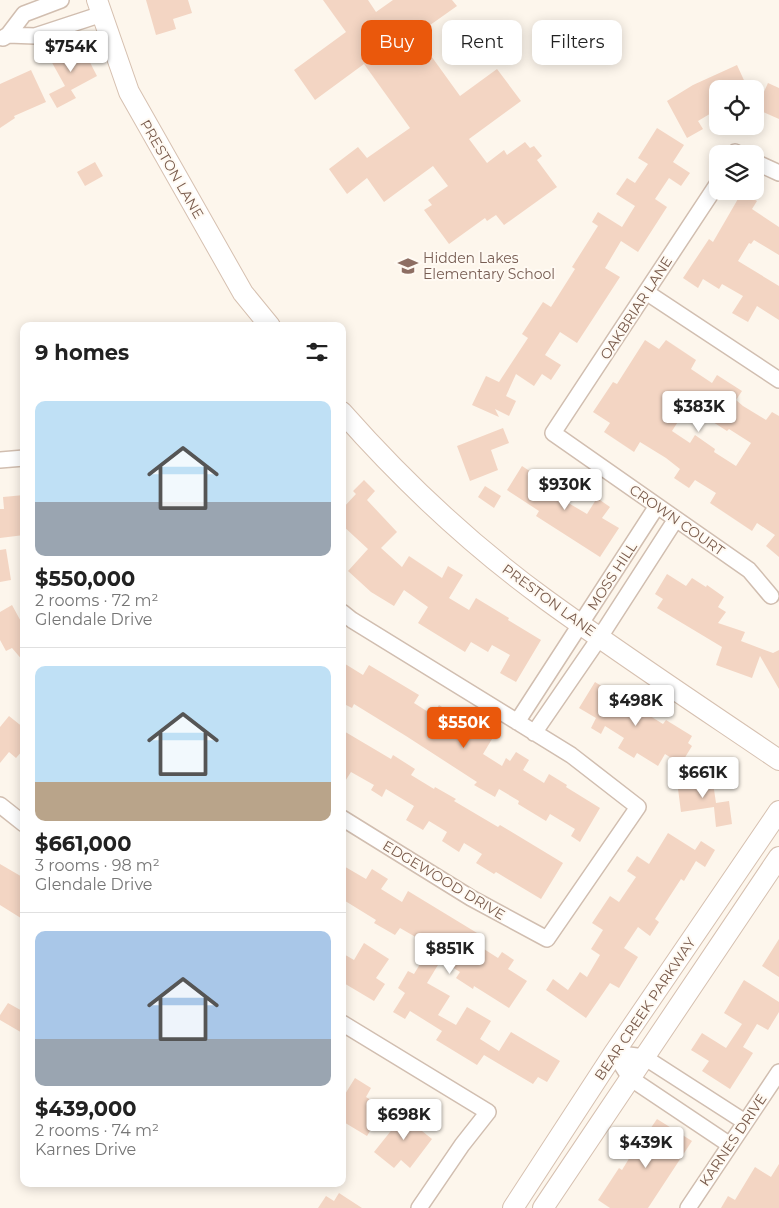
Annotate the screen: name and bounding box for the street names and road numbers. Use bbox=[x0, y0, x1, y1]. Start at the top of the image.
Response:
street label: PRESTON LANE bbox=[136, 116, 208, 222]
street label: OAKBRIAR LANE bbox=[596, 253, 676, 363]
street label: CROWN COURT bbox=[626, 480, 728, 560]
street label: MOSS HILL bbox=[583, 538, 641, 614]
street label: PRESTON LANE bbox=[499, 560, 599, 640]
street label: EDGEWOOD DRIVE bbox=[380, 836, 508, 924]
street label: BEAR CREEK PARKWAY bbox=[590, 934, 700, 1084]
street label: KARNES DRIVE bbox=[696, 1090, 770, 1190]

